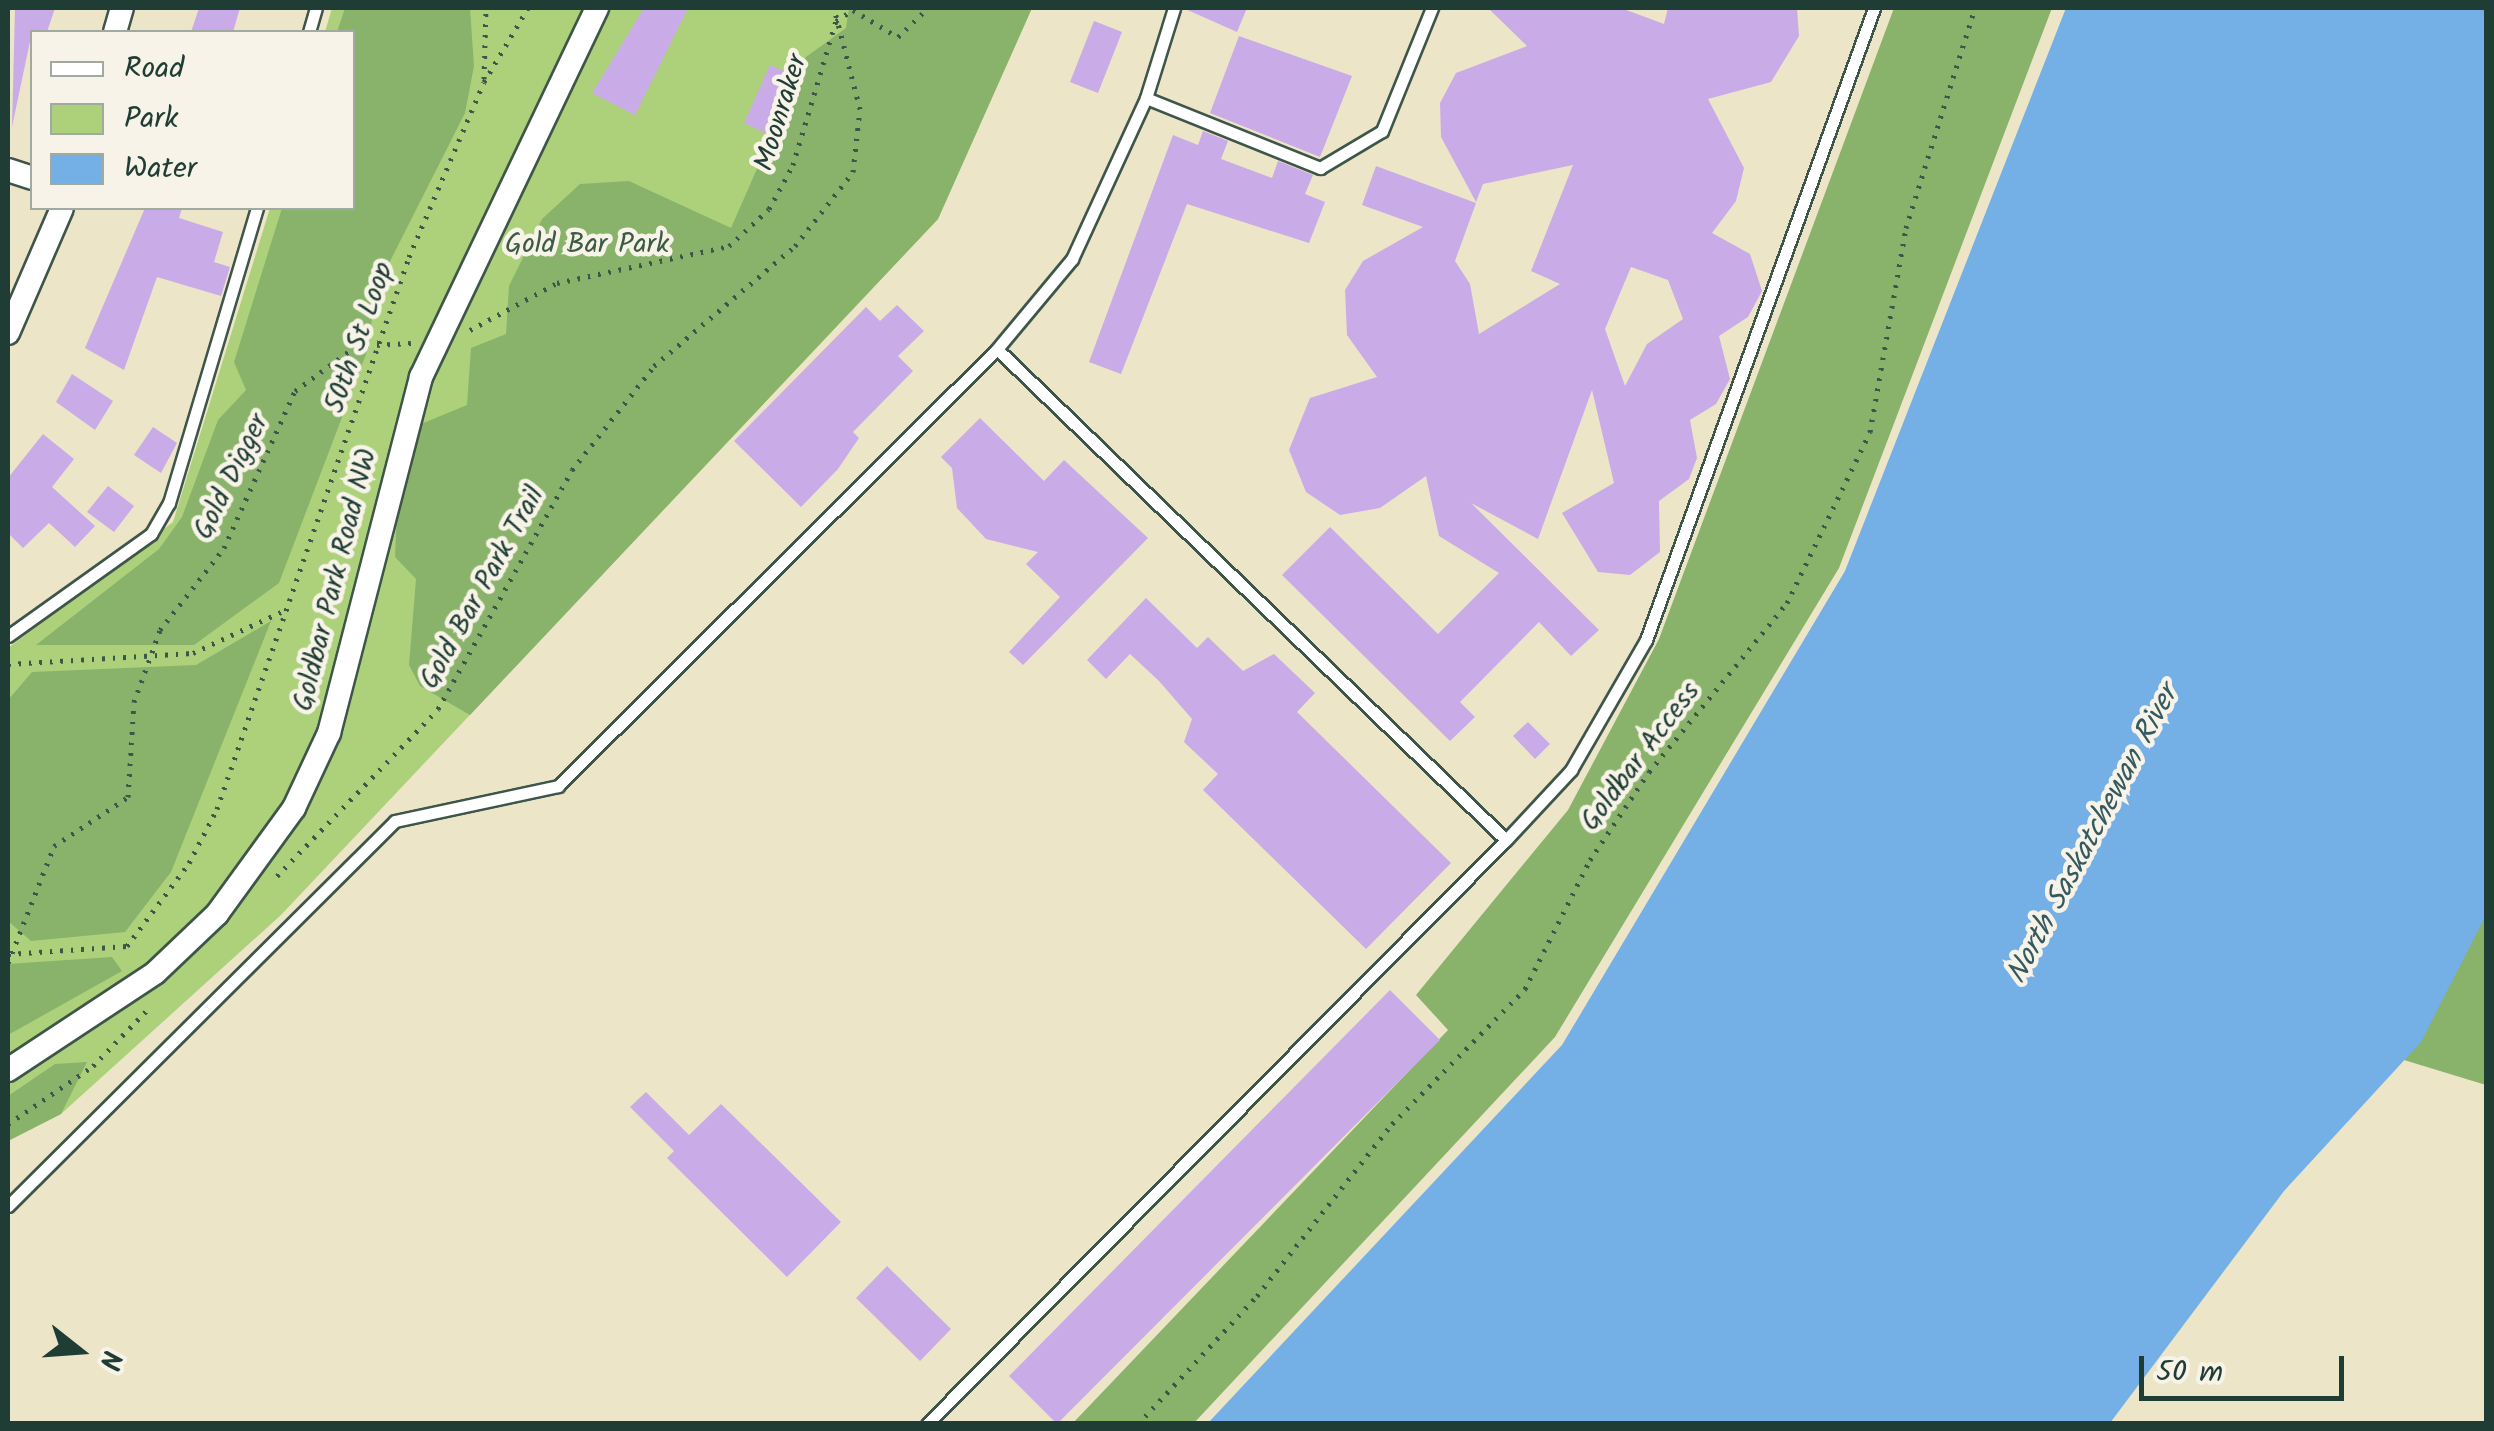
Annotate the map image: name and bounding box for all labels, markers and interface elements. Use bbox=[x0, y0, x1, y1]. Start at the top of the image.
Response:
legend bbox=[30, 30, 355, 210]
text: Road bbox=[124, 45, 184, 93]
street label: Moonraker bbox=[748, 51, 816, 175]
text: Park bbox=[124, 95, 178, 143]
text: Water bbox=[124, 145, 197, 193]
park label: Gold Bar Park bbox=[505, 228, 669, 262]
street label: 50th St Loop bbox=[319, 258, 401, 418]
street label: Gold Digger bbox=[187, 409, 277, 545]
street label: Goldbar Park Road NW bbox=[287, 445, 385, 715]
street label: Gold Bar Park Trail bbox=[413, 481, 553, 695]
street label: Goldbar Access bbox=[1574, 676, 1708, 838]
water label: North Saskatchewan River bbox=[1999, 680, 2187, 990]
north arrow bbox=[30, 1301, 130, 1401]
scale bar bbox=[2144, 1336, 2349, 1398]
text: N bbox=[85, 1345, 133, 1375]
text: 50 m bbox=[2156, 1349, 2223, 1397]

